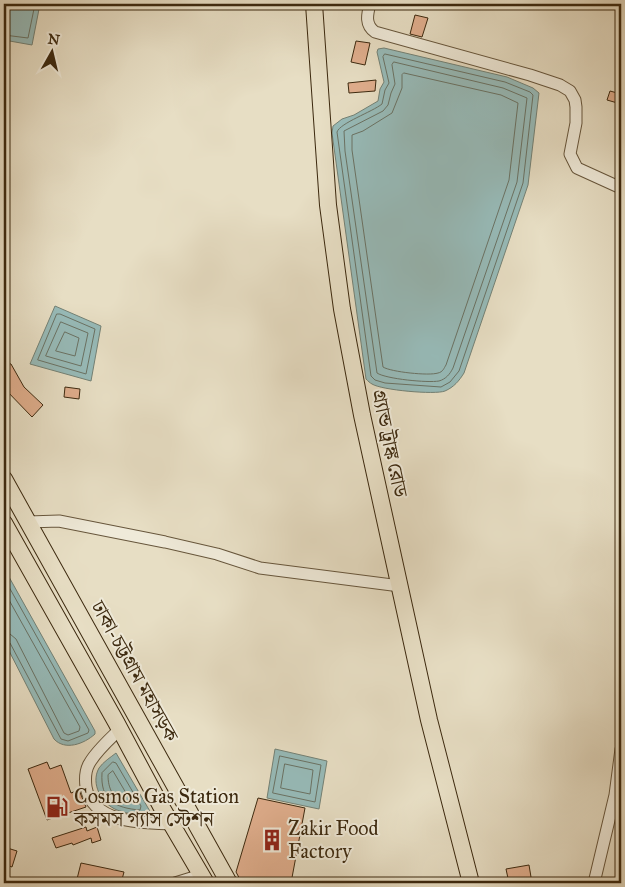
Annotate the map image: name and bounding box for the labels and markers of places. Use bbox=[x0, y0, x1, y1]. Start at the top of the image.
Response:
place label: Cosmos Gas Station কসমস গ্যাস স্টেশন bbox=[73, 784, 239, 831]
fuel station icon: Cosmos Gas Station কসমস গ্যাস স্টেশন bbox=[44, 794, 70, 820]
place label: Zakir Food Factory bbox=[288, 816, 379, 863]
building icon: Zakir Food Factory bbox=[259, 827, 285, 853]

